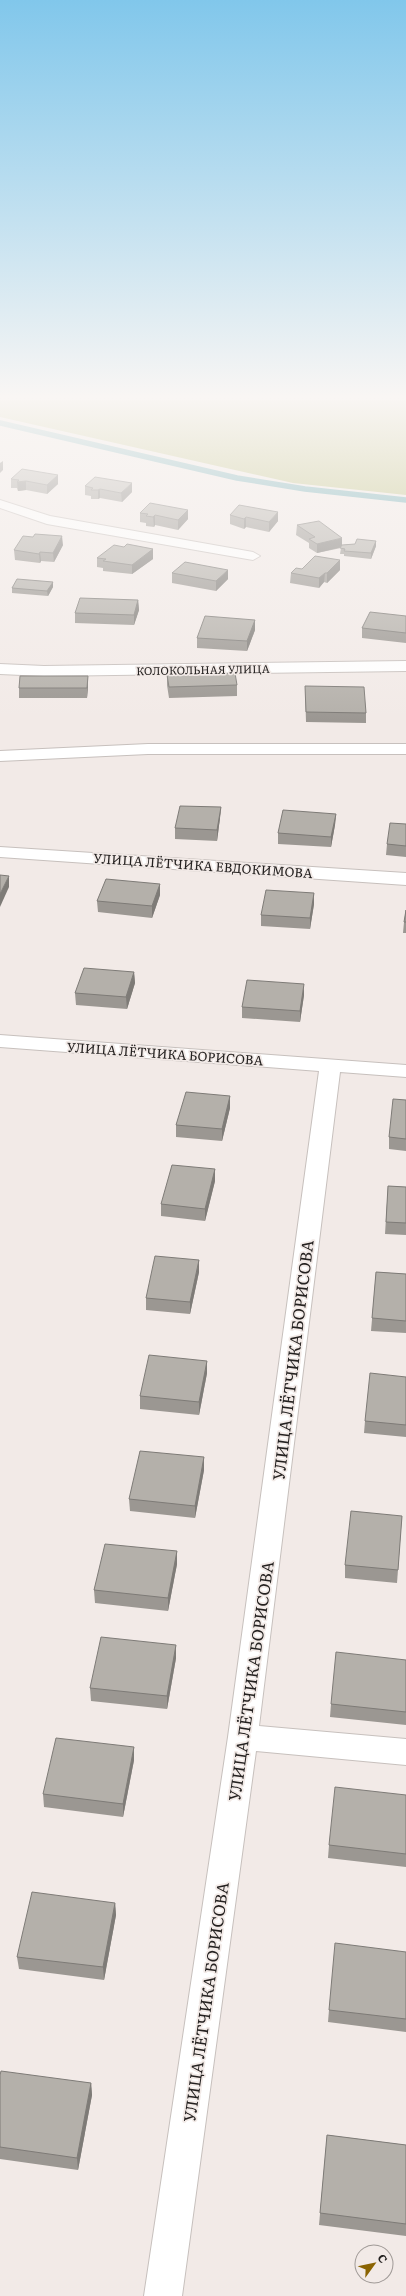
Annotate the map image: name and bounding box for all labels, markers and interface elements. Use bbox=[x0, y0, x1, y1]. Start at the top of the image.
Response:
street label: КОЛОКОЛЬНАЯ УЛИЦА bbox=[136, 660, 270, 678]
street label: УЛИЦА ЛЁТЧИКА ЕВДОКИМОВА bbox=[93, 848, 314, 882]
street label: УЛИЦА ЛЁТЧИКА БОРИСОВА bbox=[66, 1037, 264, 1069]
street label: УЛИЦА ЛЁТЧИКА БОРИСОВА bbox=[265, 1238, 319, 1482]
street label: УЛИЦА ЛЁТЧИКА БОРИСОВА bbox=[221, 1559, 279, 1803]
street label: УЛИЦА ЛЁТЧИКА БОРИСОВА bbox=[176, 1880, 234, 2124]
north arrow bbox=[354, 2244, 394, 2284]
text: С bbox=[374, 2250, 392, 2266]

